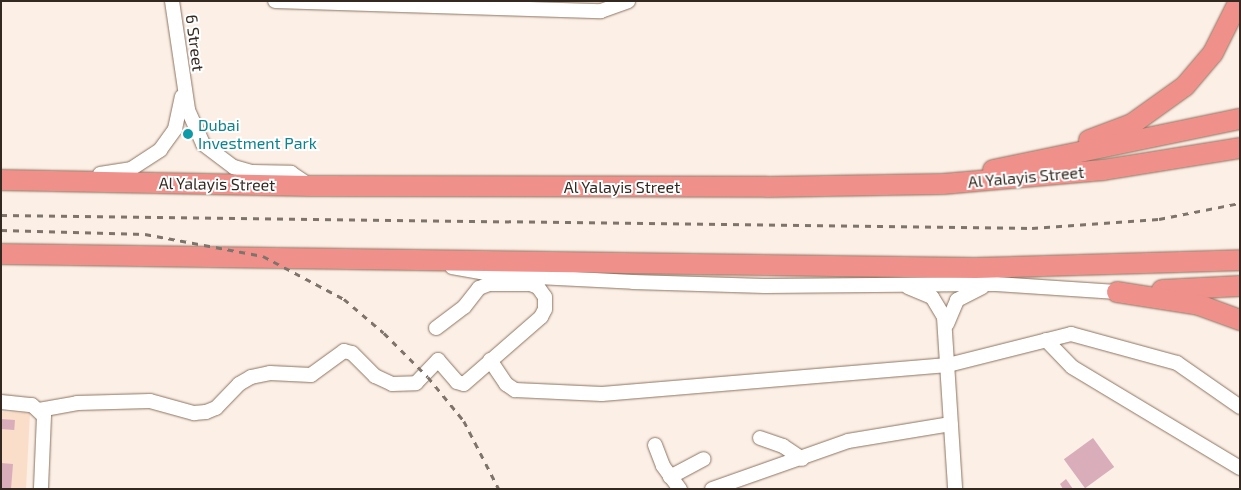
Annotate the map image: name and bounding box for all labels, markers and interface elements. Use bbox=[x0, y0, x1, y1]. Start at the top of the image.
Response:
street label: 6 Street bbox=[182, 13, 208, 73]
place label: Dubai Investment Park bbox=[198, 115, 317, 153]
marker: Dubai Investment Park bbox=[182, 128, 194, 140]
street label: Al Yalayis Street bbox=[967, 162, 1085, 192]
street label: Al Yalayis Street bbox=[158, 173, 276, 195]
street label: Al Yalayis Street bbox=[563, 177, 681, 197]

